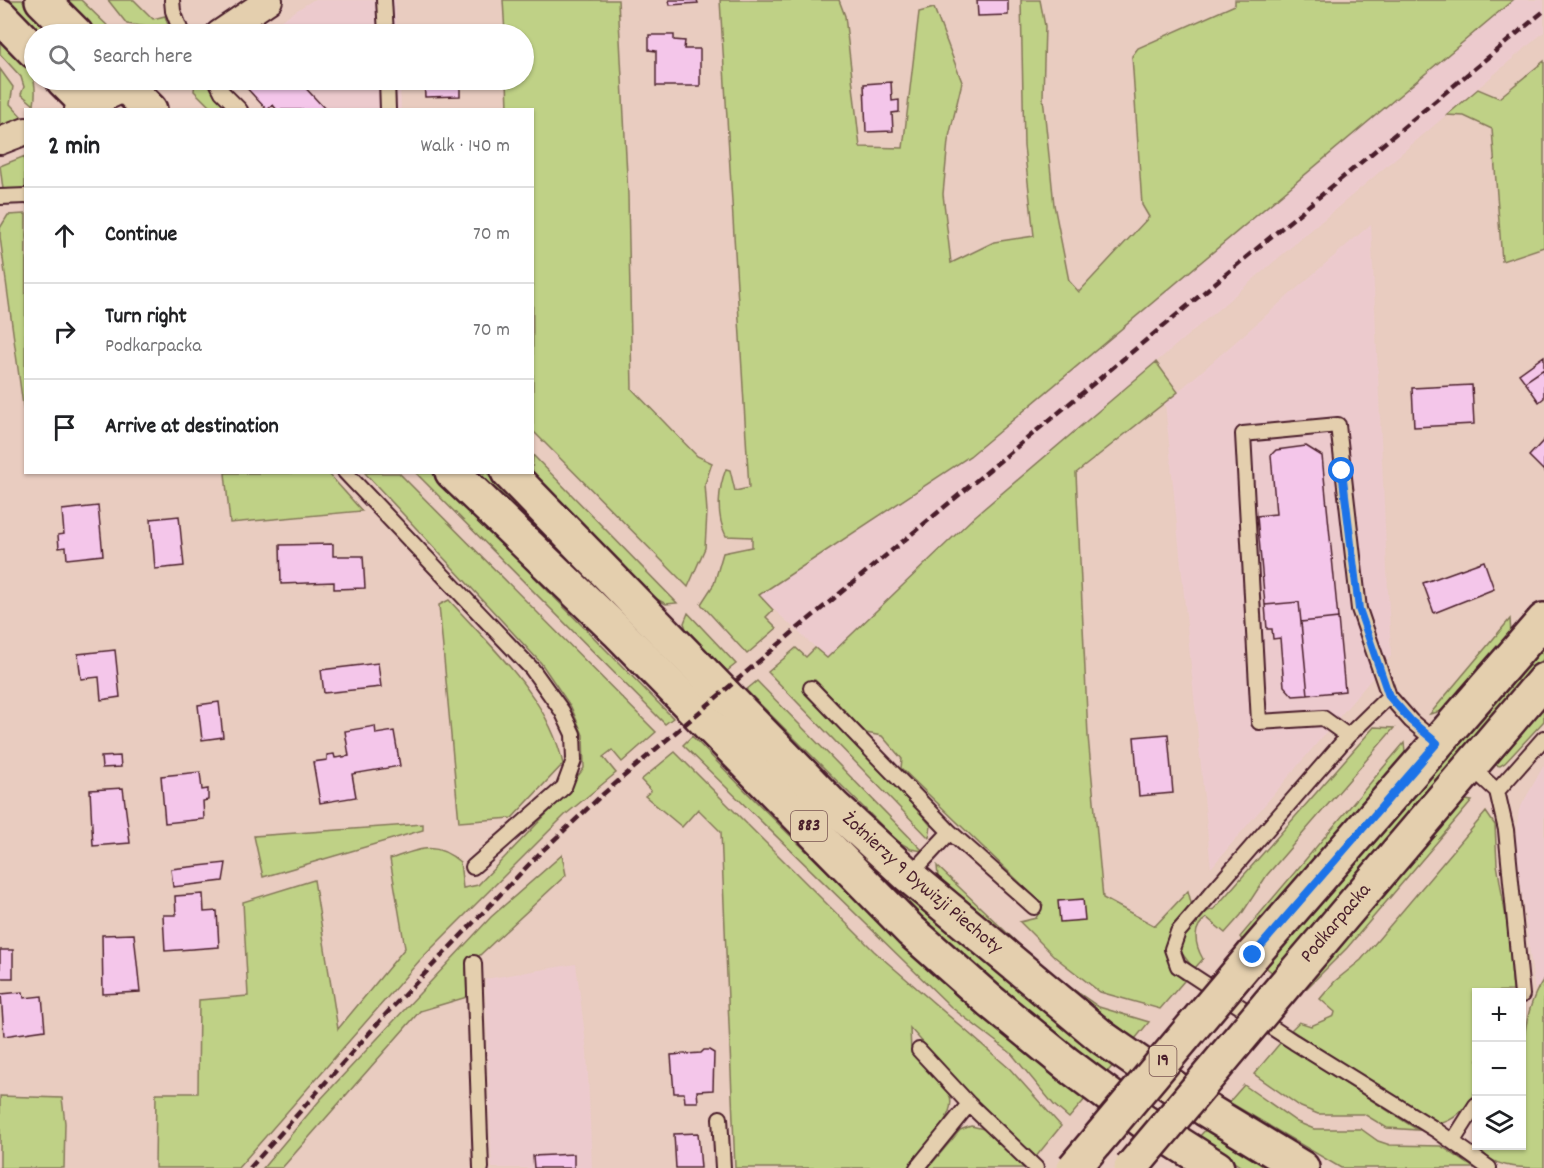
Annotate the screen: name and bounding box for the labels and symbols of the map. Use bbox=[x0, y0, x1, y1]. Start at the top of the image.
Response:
route start bbox=[1328, 457, 1354, 483]
street label: Żołnierzy 9 Dywizji Piechoty bbox=[835, 806, 1009, 963]
road number: 883 bbox=[791, 811, 827, 841]
street label: Podkarpacka bbox=[1295, 878, 1379, 970]
route end bbox=[1239, 941, 1265, 967]
road number: 19 bbox=[1150, 1046, 1176, 1076]

